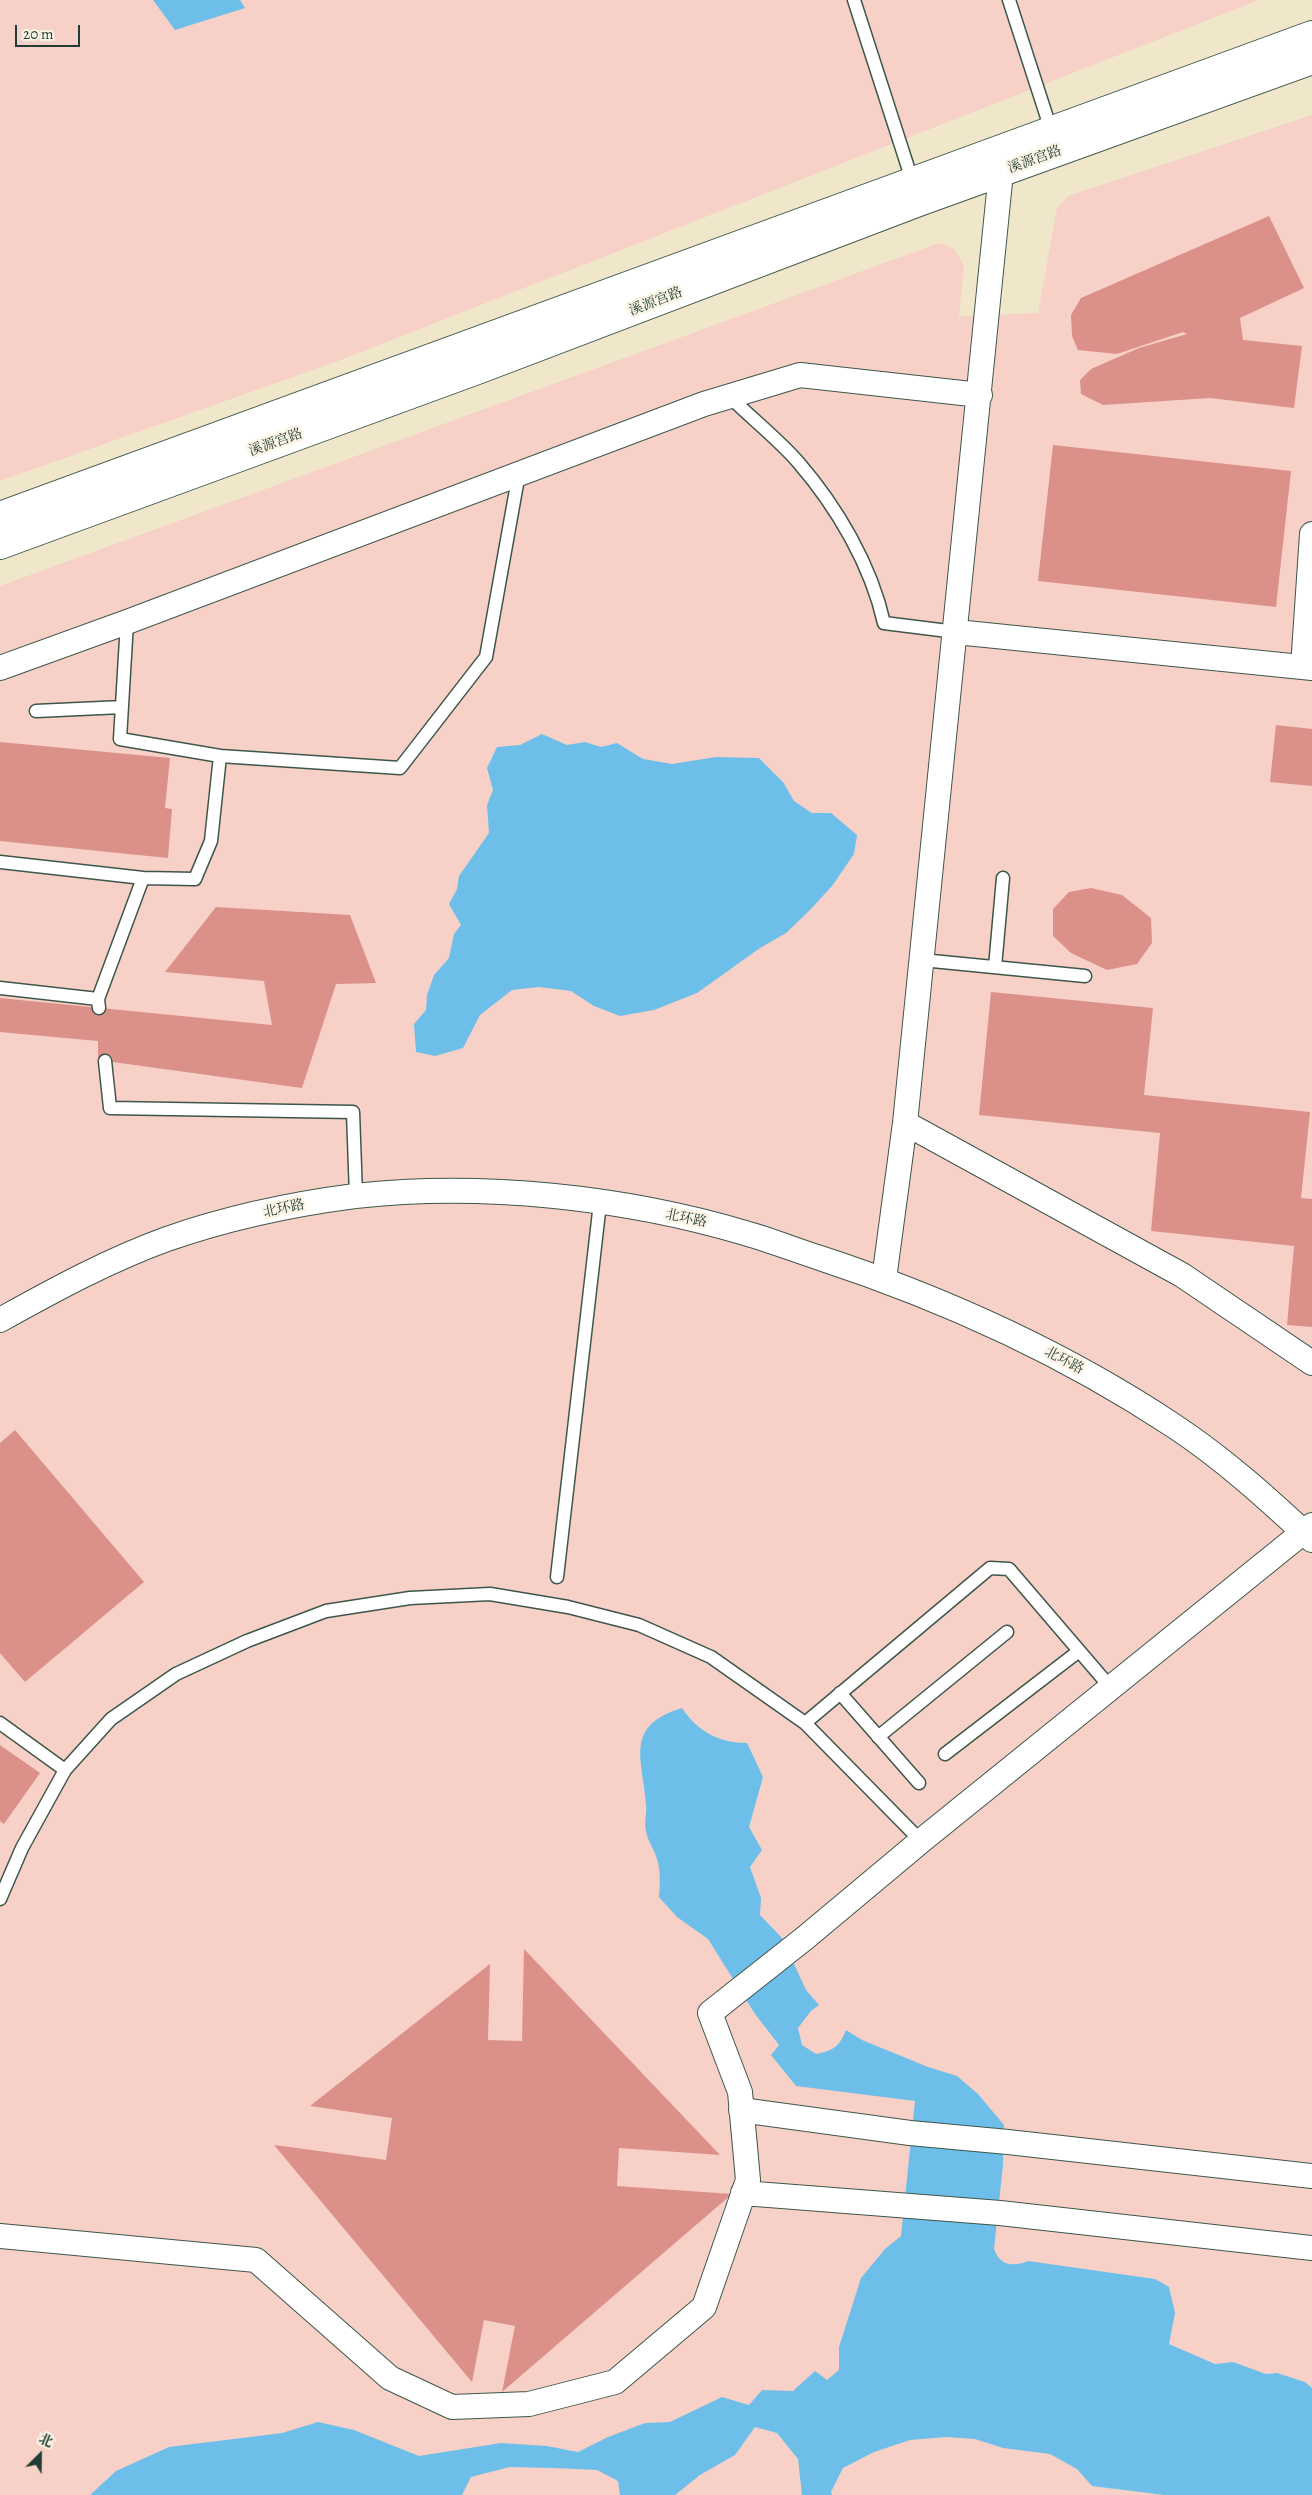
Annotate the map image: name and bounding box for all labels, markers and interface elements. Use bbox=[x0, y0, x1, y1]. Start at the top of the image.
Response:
scale bar bbox=[18, 15, 82, 47]
text: 20 m bbox=[23, 24, 54, 44]
street label: 溪源宫路 bbox=[1006, 143, 1064, 177]
street label: 溪源宫路 bbox=[627, 284, 685, 320]
street label: 溪源宫路 bbox=[247, 426, 305, 460]
street label: 北环路 bbox=[262, 1196, 306, 1222]
street label: 北环路 bbox=[664, 1206, 708, 1232]
street label: 北环路 bbox=[1042, 1344, 1086, 1378]
text: 北 bbox=[36, 2429, 56, 2452]
north arrow bbox=[15, 2430, 65, 2480]

